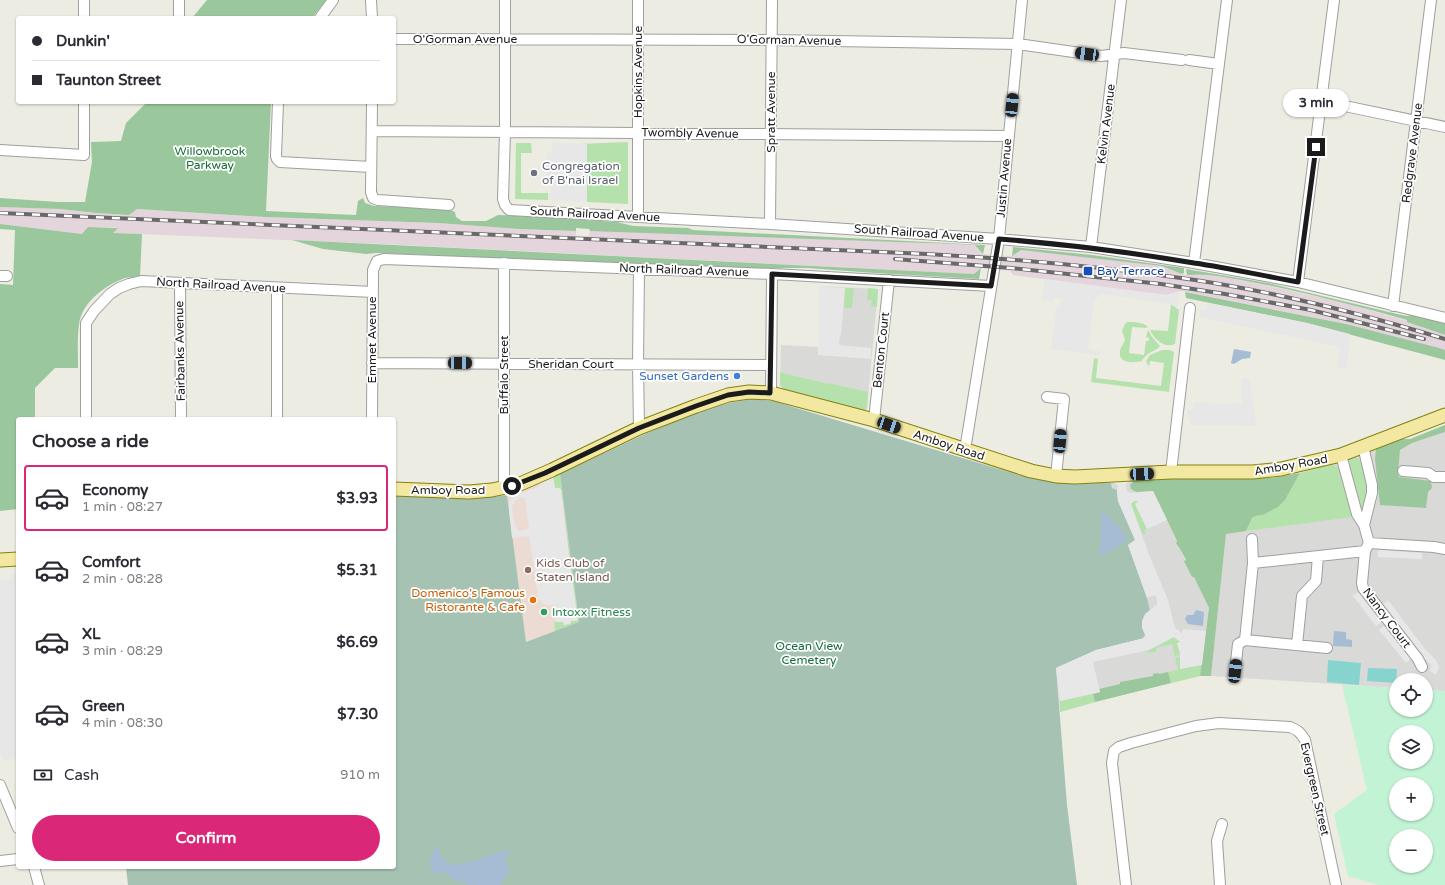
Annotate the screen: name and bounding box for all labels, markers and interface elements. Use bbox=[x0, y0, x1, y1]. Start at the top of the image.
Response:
street label: Hopkins Avenue bbox=[631, 26, 645, 118]
text: Dunkin' bbox=[56, 32, 110, 50]
street label: O'Gorman Avenue bbox=[413, 32, 517, 46]
street label: O'Gorman Avenue bbox=[737, 32, 842, 48]
car bbox=[1074, 46, 1100, 62]
text: Taunton Street bbox=[56, 71, 161, 89]
street label: Spratt Avenue bbox=[764, 71, 778, 153]
street label: Kelvin Avenue bbox=[1094, 83, 1118, 165]
callout: 3 min bbox=[1283, 89, 1349, 117]
car bbox=[1005, 92, 1019, 118]
text: 3 min bbox=[1299, 95, 1333, 111]
street label: Redgrave Avenue bbox=[1399, 102, 1425, 204]
street label: Twombly Avenue bbox=[641, 125, 739, 141]
street label: Justin Avenue bbox=[994, 138, 1014, 218]
route end bbox=[1307, 138, 1325, 156]
park label: Willowbrook Parkway bbox=[175, 144, 246, 172]
place label: Congregation of B'nai Israel bbox=[542, 159, 620, 187]
marker: Congregation of B'nai Israel bbox=[529, 168, 539, 178]
street label: South Railroad Avenue bbox=[530, 204, 661, 224]
street label: South Railroad Avenue bbox=[853, 221, 985, 245]
street label: North Railroad Avenue bbox=[619, 261, 749, 279]
place label: Bay Terrace bbox=[1097, 264, 1164, 278]
marker: Bay Terrace bbox=[1082, 265, 1094, 277]
street label: North Railroad Avenue bbox=[156, 275, 286, 295]
street label: Emmet Avenue bbox=[365, 296, 379, 384]
street label: Fairbanks Avenue bbox=[172, 300, 188, 401]
street label: Benton Court bbox=[870, 311, 892, 389]
street label: Buffalo Street bbox=[497, 335, 511, 415]
car bbox=[448, 357, 472, 369]
street label: Sheridan Court bbox=[528, 357, 614, 371]
place label: Sunset Gardens bbox=[639, 369, 729, 383]
marker: Sunset Gardens bbox=[732, 371, 742, 381]
car bbox=[876, 415, 902, 435]
street label: Amboy Road bbox=[911, 427, 987, 463]
car bbox=[1053, 429, 1067, 453]
text: Choose a ride bbox=[32, 430, 149, 452]
street label: Amboy Road bbox=[1253, 452, 1329, 478]
car bbox=[1130, 467, 1154, 481]
route start bbox=[503, 477, 521, 495]
icon: car bbox=[34, 480, 70, 516]
text: Economy bbox=[82, 481, 148, 499]
street label: Amboy Road bbox=[411, 483, 485, 497]
text: $3.93 bbox=[337, 489, 378, 507]
text: 1 min · 08:27 bbox=[82, 499, 163, 515]
icon: car bbox=[34, 552, 70, 588]
text: Comfort bbox=[82, 553, 141, 571]
place label: Kids Club of Staten Island bbox=[536, 556, 610, 584]
text: $5.31 bbox=[337, 561, 378, 579]
marker: Kids Club of Staten Island bbox=[523, 565, 533, 575]
text: 2 min · 08:28 bbox=[82, 571, 163, 587]
street label: Nancy Court bbox=[1360, 585, 1414, 651]
place label: Domenico’s Famous Ristorante & Cafe bbox=[411, 586, 525, 614]
marker: Domenico’s Famous Ristorante & Cafe bbox=[528, 595, 538, 605]
place label: Intoxx Fitness bbox=[552, 605, 631, 619]
marker: Intoxx Fitness bbox=[539, 607, 549, 617]
icon: car bbox=[34, 624, 70, 660]
text: XL bbox=[82, 625, 101, 643]
text: $6.69 bbox=[337, 633, 378, 651]
park label: Ocean View Cemetery bbox=[775, 639, 843, 667]
text: 3 min · 08:29 bbox=[82, 643, 163, 659]
car bbox=[1228, 658, 1242, 684]
map controls bbox=[1389, 673, 1433, 873]
button: locate bbox=[1389, 673, 1433, 717]
icon: car bbox=[34, 696, 70, 732]
text: Green bbox=[82, 697, 125, 715]
text: $7.30 bbox=[337, 705, 378, 723]
text: 4 min · 08:30 bbox=[82, 715, 163, 731]
button: layers bbox=[1389, 725, 1433, 769]
street label: Evergreen Street bbox=[1297, 741, 1333, 837]
icon: cash bbox=[32, 764, 54, 786]
text: Cash bbox=[64, 766, 99, 784]
text: 910 m bbox=[340, 767, 380, 783]
button: + bbox=[1389, 777, 1433, 821]
button: Confirm bbox=[32, 815, 380, 861]
button: − bbox=[1389, 829, 1433, 873]

